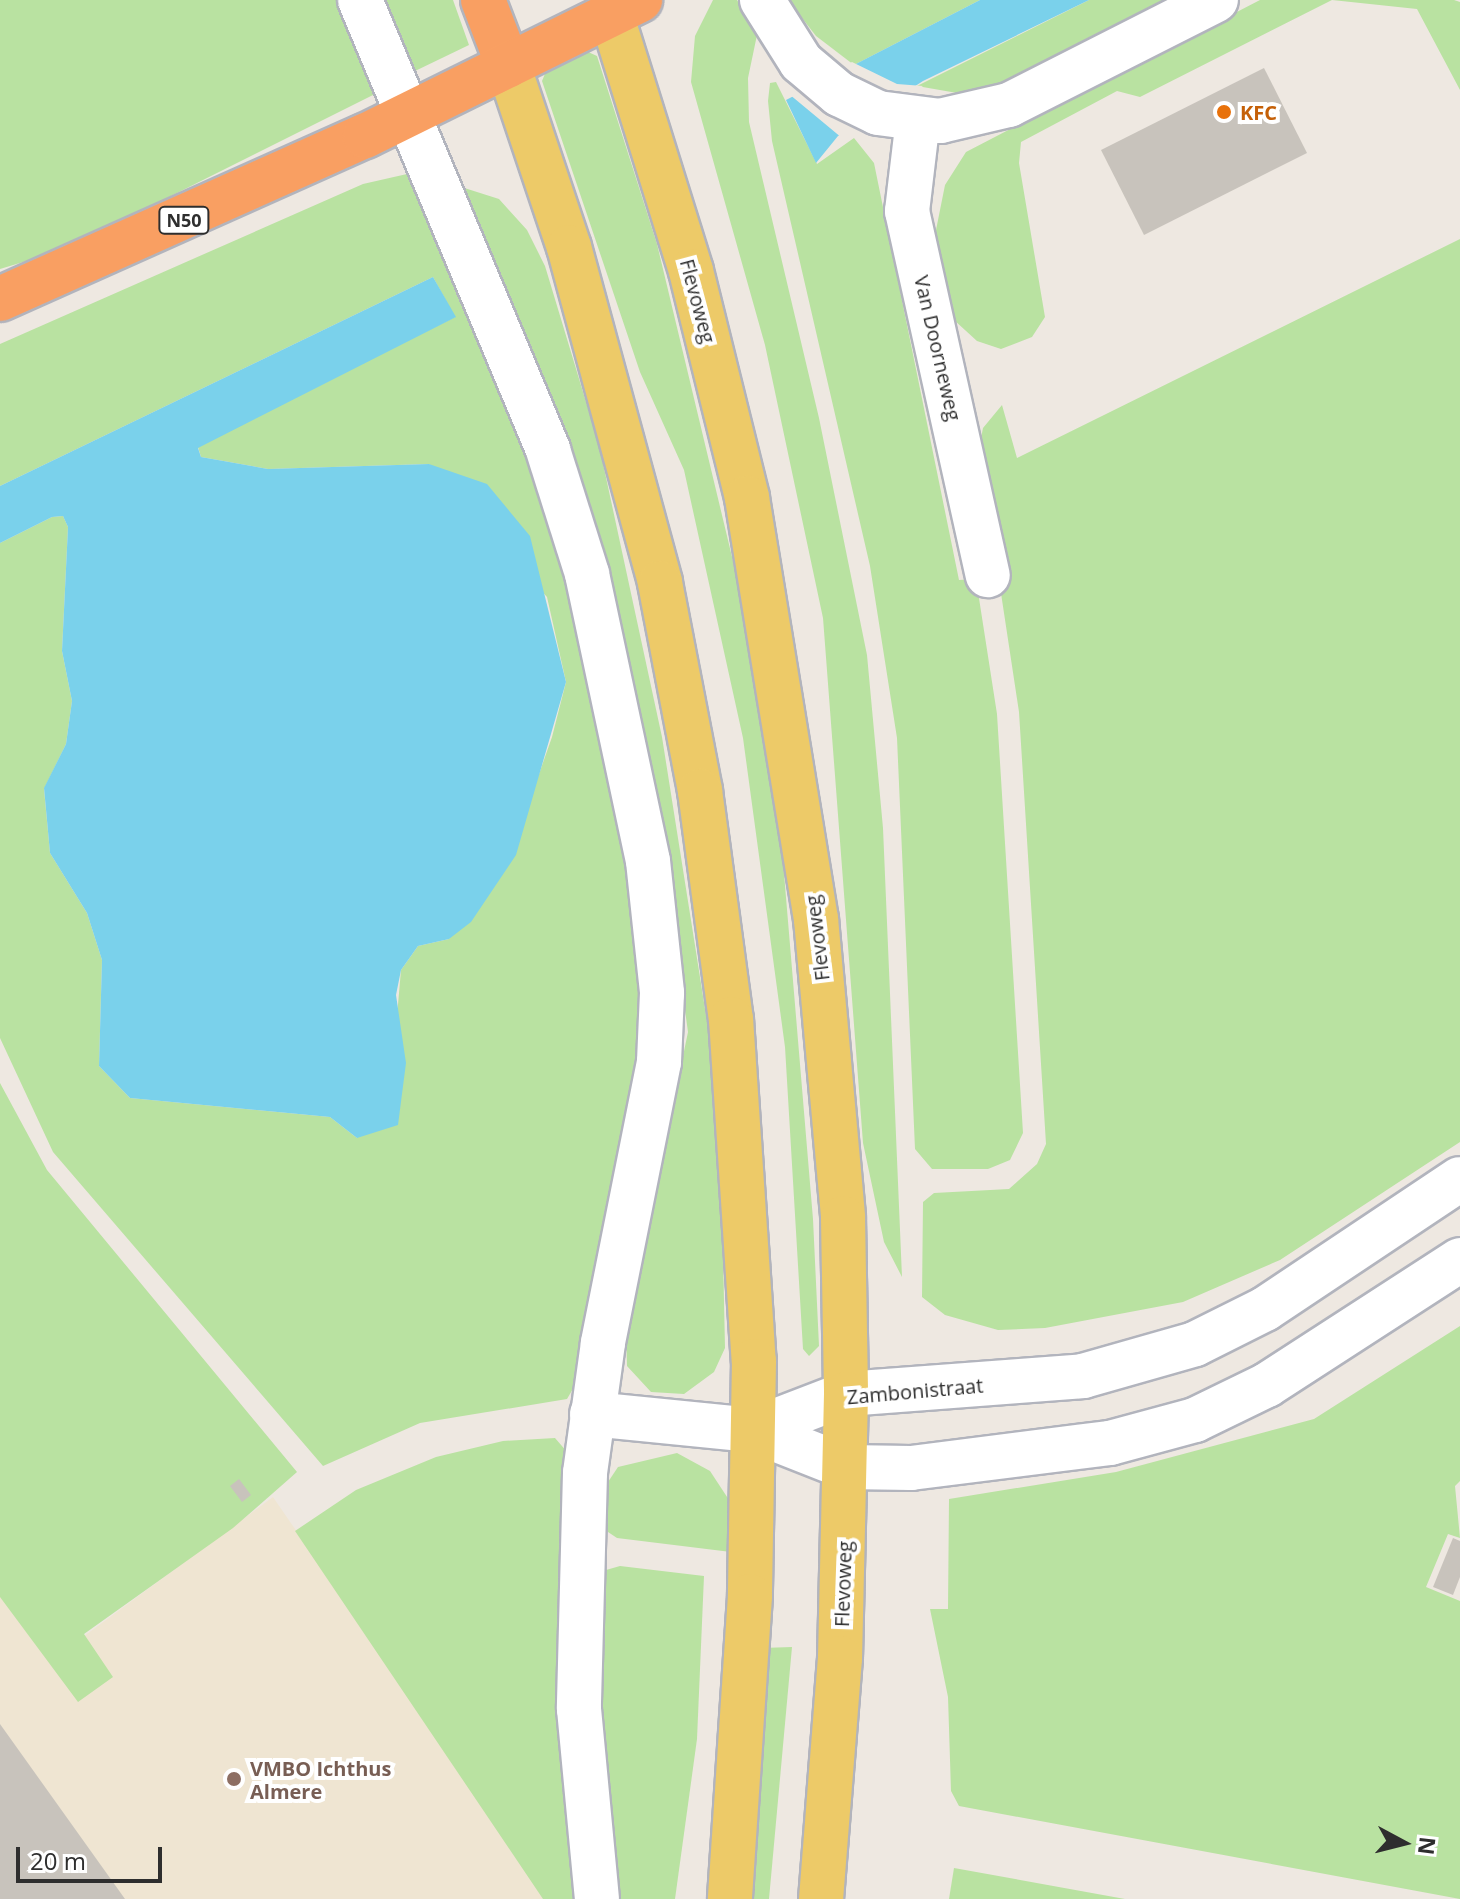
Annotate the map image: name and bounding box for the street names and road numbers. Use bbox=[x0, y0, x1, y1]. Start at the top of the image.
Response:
road number: N50 bbox=[158, 206, 210, 234]
street label: Flevoweg bbox=[675, 256, 721, 346]
street label: Van Doorneweg bbox=[910, 273, 966, 423]
street label: Flevoweg bbox=[800, 894, 834, 982]
street label: Zambonistraat bbox=[846, 1373, 984, 1409]
street label: Flevoweg bbox=[830, 1541, 856, 1627]

